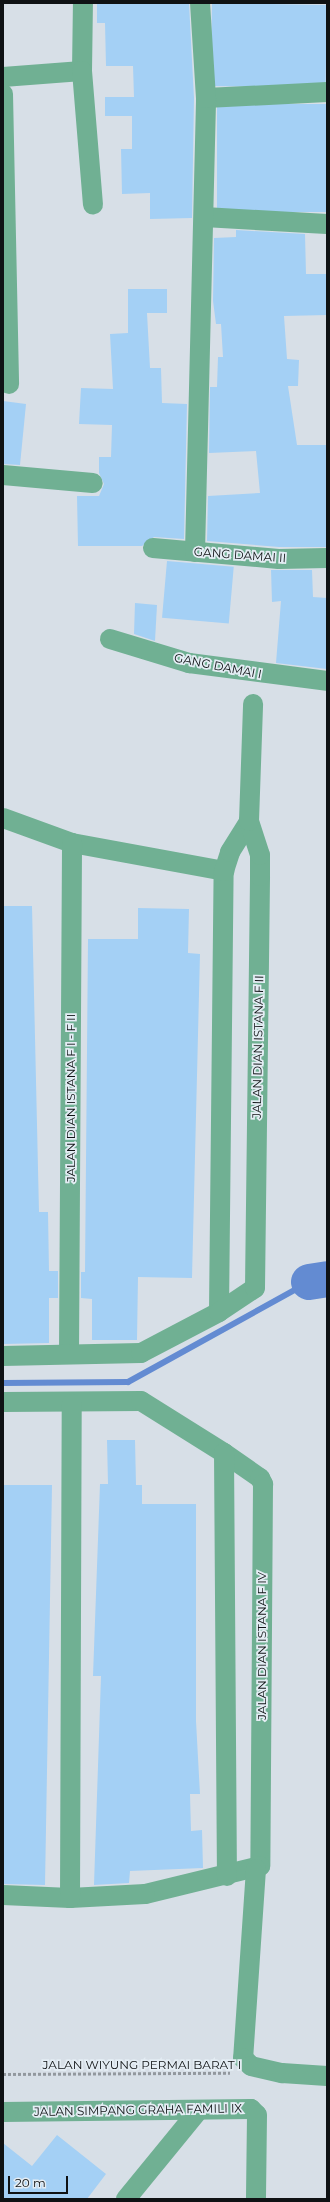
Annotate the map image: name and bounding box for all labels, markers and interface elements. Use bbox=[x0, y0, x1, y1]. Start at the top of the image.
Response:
street label: GANG DAMAI II bbox=[193, 545, 287, 565]
street label: GANG DAMAI I bbox=[173, 650, 263, 682]
street label: JALAN DIAN ISTANA F II bbox=[250, 975, 266, 1119]
street label: JALAN DIAN ISTANA F I - F II bbox=[64, 1014, 78, 1182]
street label: JALAN DIAN ISTANA F IV bbox=[255, 1572, 269, 1720]
street label: JALAN WIYUNG PERMAI BARAT I bbox=[43, 2058, 241, 2072]
street label: JALAN SIMPANG GRAHA FAMILI IX bbox=[34, 2101, 242, 2119]
scale bar bbox=[10, 2168, 70, 2194]
text: 20 m bbox=[15, 2175, 46, 2190]

